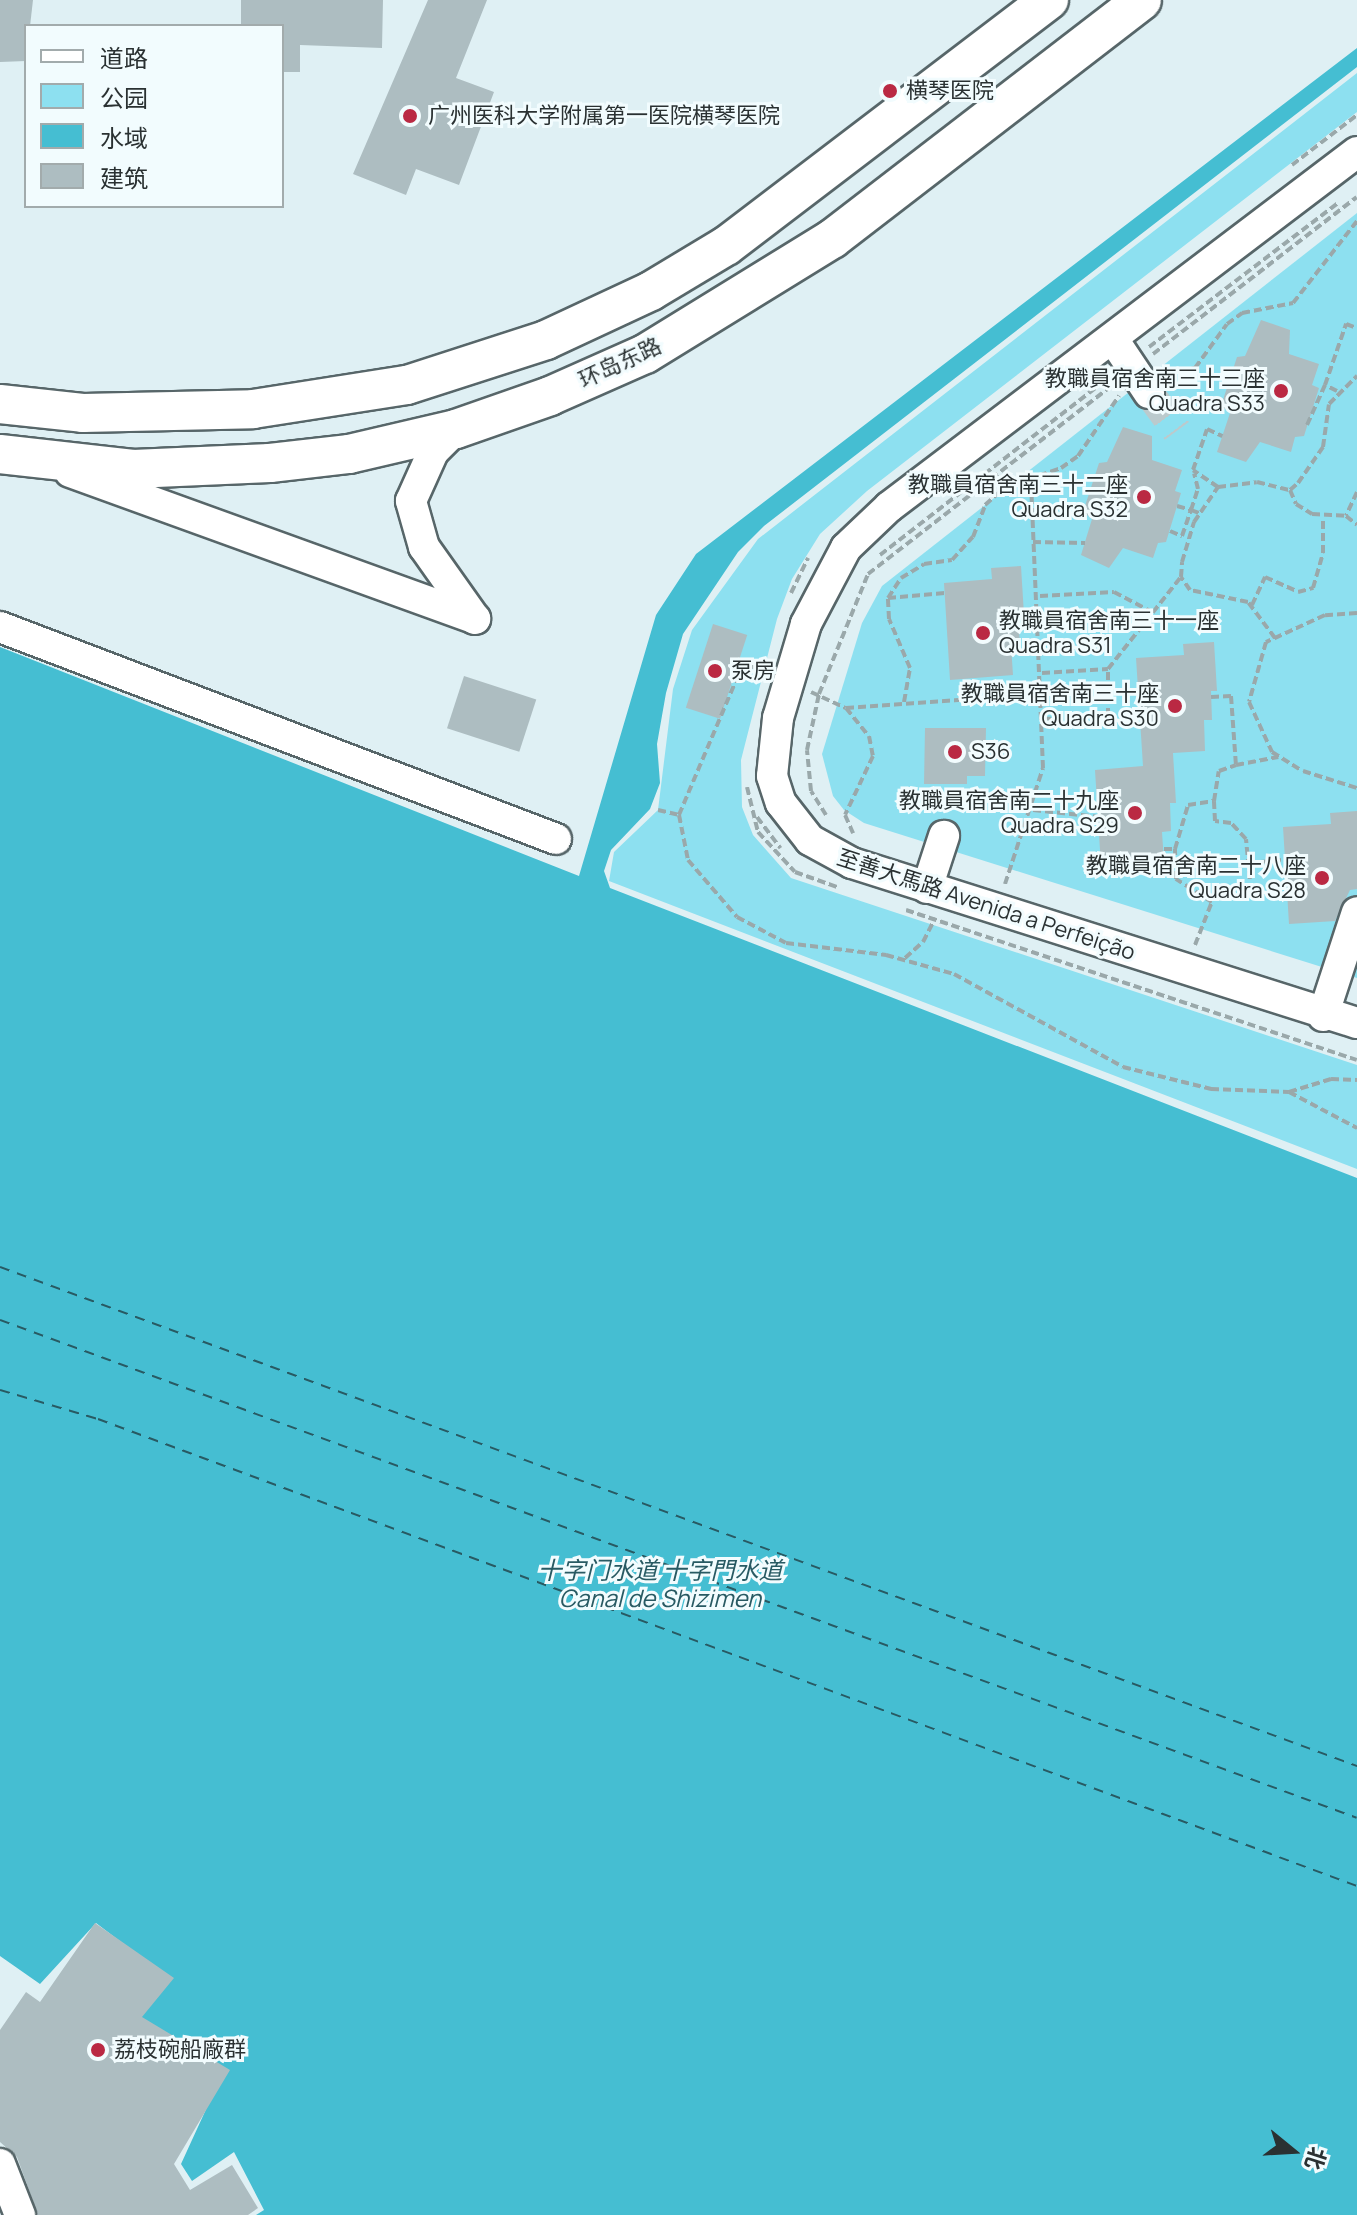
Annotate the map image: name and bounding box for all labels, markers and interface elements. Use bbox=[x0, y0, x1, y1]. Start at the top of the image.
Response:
legend bbox=[24, 24, 284, 208]
text: 道路 bbox=[100, 41, 148, 74]
place label: 横琴医院 bbox=[906, 78, 994, 104]
text: 公园 bbox=[100, 81, 148, 114]
marker: 横琴医院 bbox=[881, 82, 899, 100]
place label: 广州医科大学附属第一医院横琴医院 bbox=[428, 103, 780, 129]
marker: 广州医科大学附属第一医院横琴医院 bbox=[399, 105, 421, 127]
text: 水域 bbox=[100, 121, 148, 154]
text: 建筑 bbox=[100, 161, 148, 194]
street label: 环岛东路 bbox=[575, 332, 665, 394]
place label: 教職員宿舍南三十三座 Quadra S33 bbox=[1045, 365, 1265, 416]
marker: 教職員宿舍南三十三座 Quadra S33 bbox=[1272, 382, 1290, 400]
place label: 教職員宿舍南三十二座 Quadra S32 bbox=[908, 471, 1128, 522]
marker: 教職員宿舍南三十二座 Quadra S32 bbox=[1135, 488, 1153, 506]
place label: 教職員宿舍南三十一座 Quadra S31 bbox=[999, 607, 1219, 658]
marker: 教職員宿舍南三十一座 Quadra S31 bbox=[974, 624, 992, 642]
place label: 泵房 bbox=[731, 658, 775, 684]
marker: 泵房 bbox=[706, 662, 724, 680]
place label: 教職員宿舍南三十座 Quadra S30 bbox=[961, 680, 1159, 732]
marker: 教職員宿舍南三十座 Quadra S30 bbox=[1166, 697, 1184, 715]
place label: S36 bbox=[971, 739, 1010, 765]
marker: S36 bbox=[946, 743, 964, 761]
place label: 教職員宿舍南二十九座 Quadra S29 bbox=[899, 787, 1119, 838]
marker: 教職員宿舍南二十九座 Quadra S29 bbox=[1126, 804, 1144, 822]
street label: 至善大馬路 Avenida a Perfeição bbox=[834, 844, 1138, 966]
place label: 教職員宿舍南二十八座 Quadra S28 bbox=[1086, 852, 1306, 904]
marker: 教職員宿舍南二十八座 Quadra S28 bbox=[1313, 869, 1331, 887]
water label: 十字门水道 十字門水道 Canal de Shizimen bbox=[538, 1556, 782, 1612]
place label: 荔枝碗船廠群 bbox=[114, 2037, 246, 2063]
marker: 荔枝碗船廠群 bbox=[89, 2041, 107, 2059]
north arrow bbox=[1253, 2111, 1333, 2191]
text: 北 bbox=[1298, 2143, 1333, 2174]

